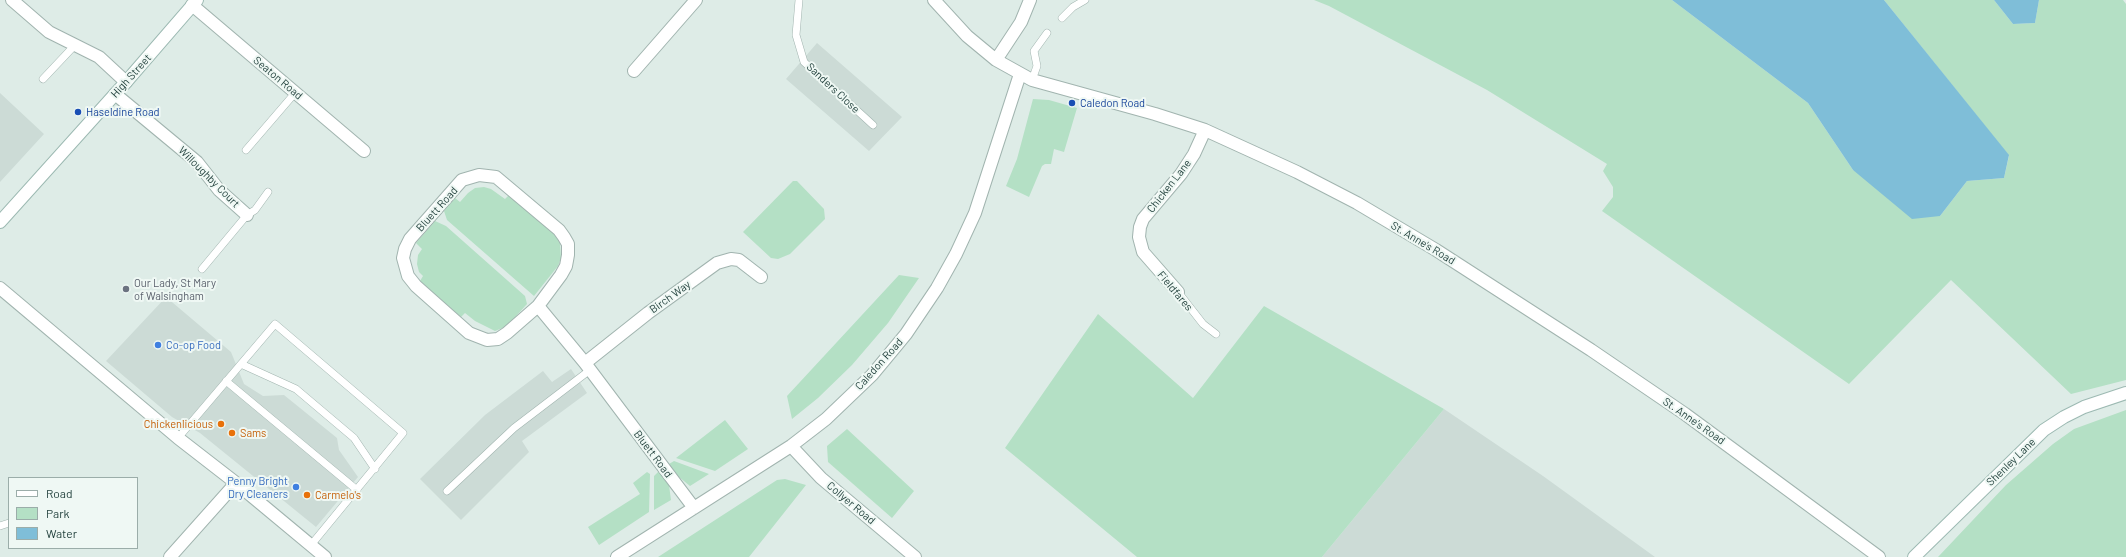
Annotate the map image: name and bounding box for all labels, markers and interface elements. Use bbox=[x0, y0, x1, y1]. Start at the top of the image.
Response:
street label: High Street bbox=[108, 52, 154, 100]
street label: Seaton Road bbox=[251, 54, 305, 102]
street label: Sanders Close bbox=[804, 60, 862, 116]
place label: Caledon Road bbox=[1080, 96, 1145, 110]
marker: Caledon Road bbox=[1067, 98, 1077, 108]
place label: Haseldine Road bbox=[86, 105, 160, 119]
marker: Haseldine Road bbox=[73, 107, 83, 117]
street label: Willoughby Court bbox=[176, 144, 242, 210]
street label: Chicken Lane bbox=[1144, 157, 1194, 215]
street label: Bluett Road bbox=[413, 184, 461, 234]
street label: St. Anne's Road bbox=[1388, 219, 1458, 267]
street label: Fieldfares bbox=[1155, 268, 1195, 314]
place label: Our Lady, St Mary of Walsingham bbox=[134, 276, 216, 302]
street label: Birch Way bbox=[647, 278, 693, 316]
marker: Our Lady, St Mary of Walsingham bbox=[121, 284, 131, 294]
street label: Caledon Road bbox=[852, 335, 906, 393]
place label: Co-op Food bbox=[166, 338, 221, 352]
marker: Co-op Food bbox=[153, 340, 163, 350]
street label: St. Anne's Road bbox=[1660, 395, 1728, 447]
place label: Chickenlicious bbox=[144, 417, 213, 431]
marker: Chickenlicious bbox=[216, 419, 226, 429]
place label: Sams bbox=[240, 426, 266, 440]
marker: Sams bbox=[227, 428, 237, 438]
street label: Bluett Road bbox=[631, 428, 675, 480]
street label: Shenley Lane bbox=[1984, 435, 2038, 489]
place label: Penny Bright Dry Cleaners bbox=[227, 474, 288, 500]
legend bbox=[8, 477, 138, 549]
street label: Collyer Road bbox=[824, 479, 878, 527]
marker: Penny Bright Dry Cleaners bbox=[291, 482, 301, 492]
text: Road bbox=[46, 486, 73, 500]
place label: Carmelo's bbox=[315, 488, 361, 502]
marker: Carmelo's bbox=[302, 490, 312, 500]
text: Park bbox=[46, 506, 70, 520]
text: Water bbox=[46, 526, 77, 540]

